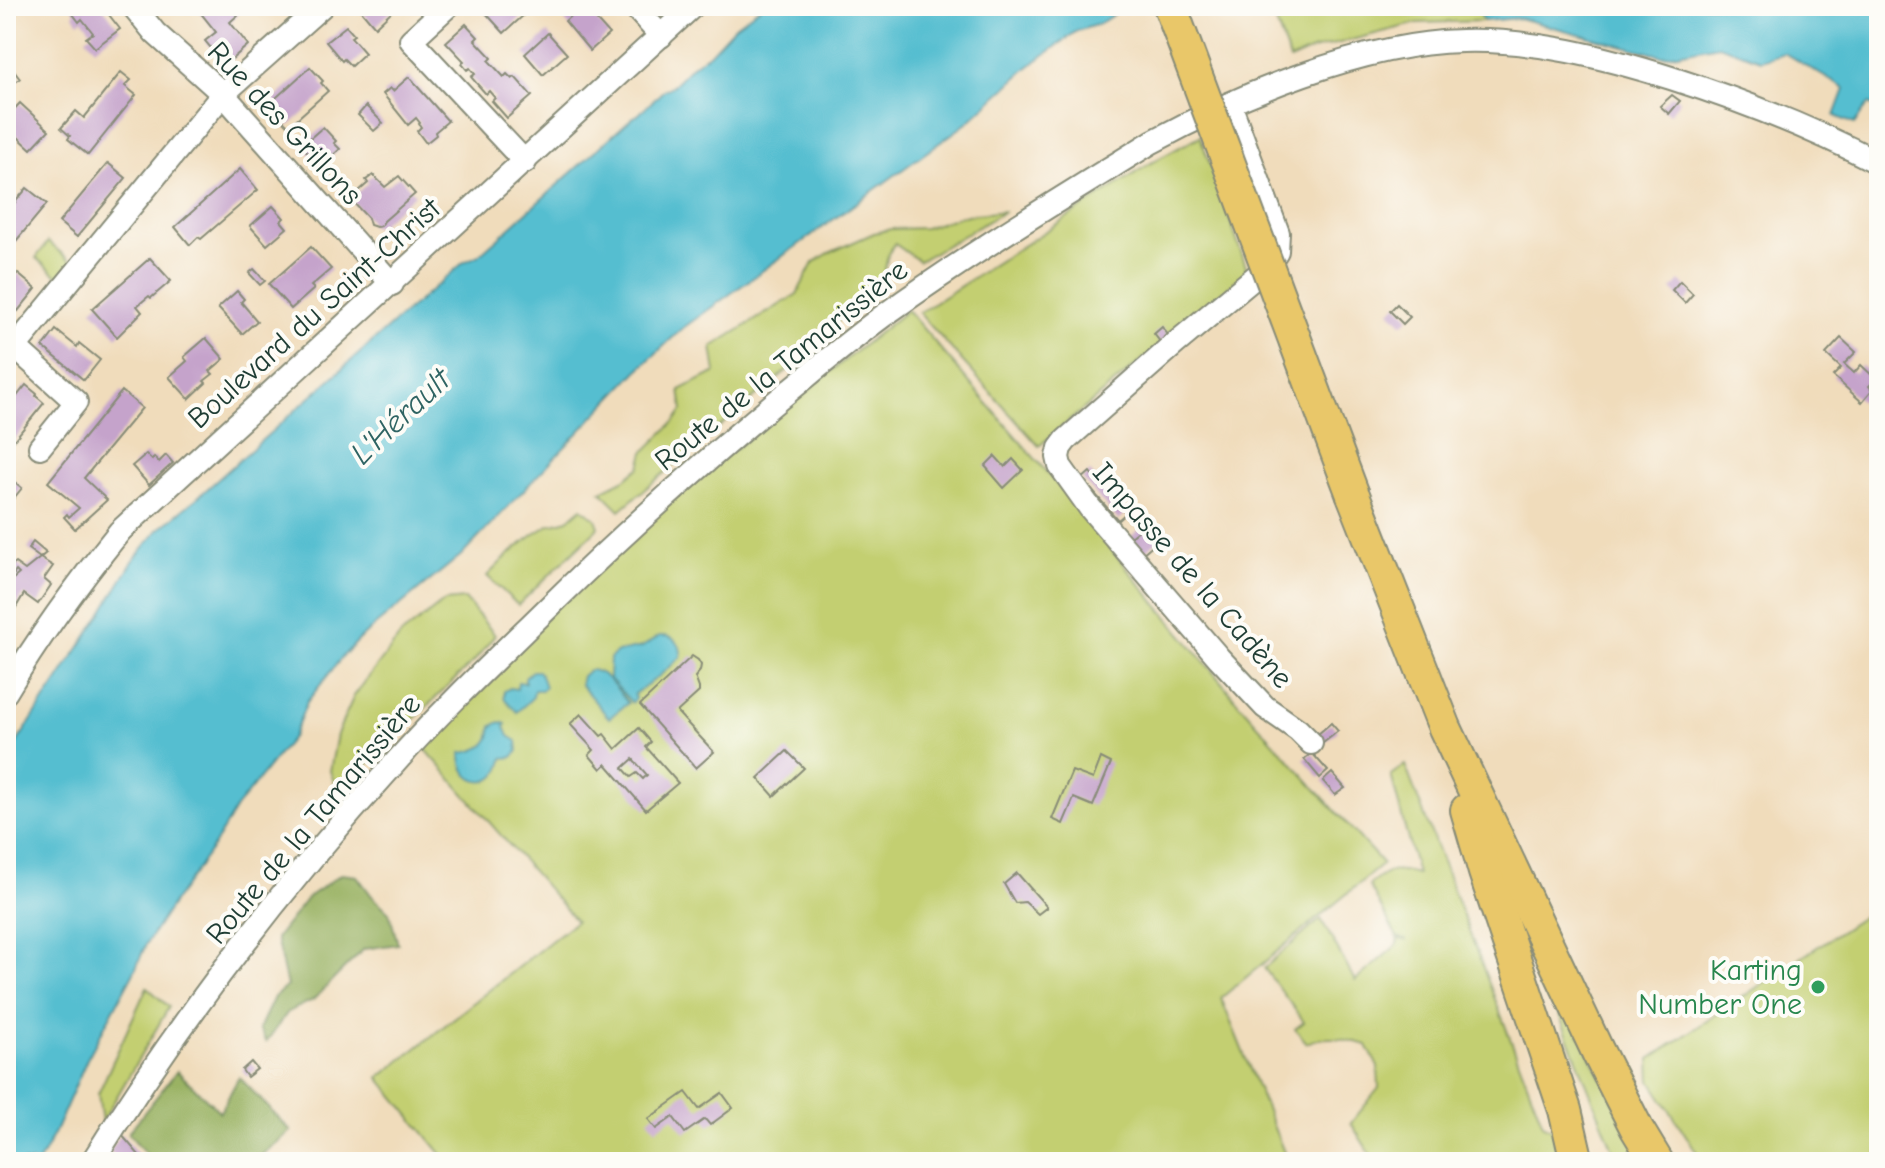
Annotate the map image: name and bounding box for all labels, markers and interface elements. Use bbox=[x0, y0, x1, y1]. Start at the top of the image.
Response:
street label: Rue des Grillons bbox=[200, 35, 369, 212]
street label: Boulevard du Saint-Christ bbox=[181, 190, 449, 436]
street label: Route de la Tamarissière bbox=[648, 253, 915, 478]
water label: L'Hérault bbox=[343, 360, 459, 472]
street label: Impasse de la Cadène bbox=[1085, 455, 1300, 695]
street label: Route de la Tamarissière bbox=[199, 687, 428, 951]
place label: Karting Number One bbox=[1638, 953, 1802, 1022]
marker: Karting Number One bbox=[1809, 978, 1827, 996]

